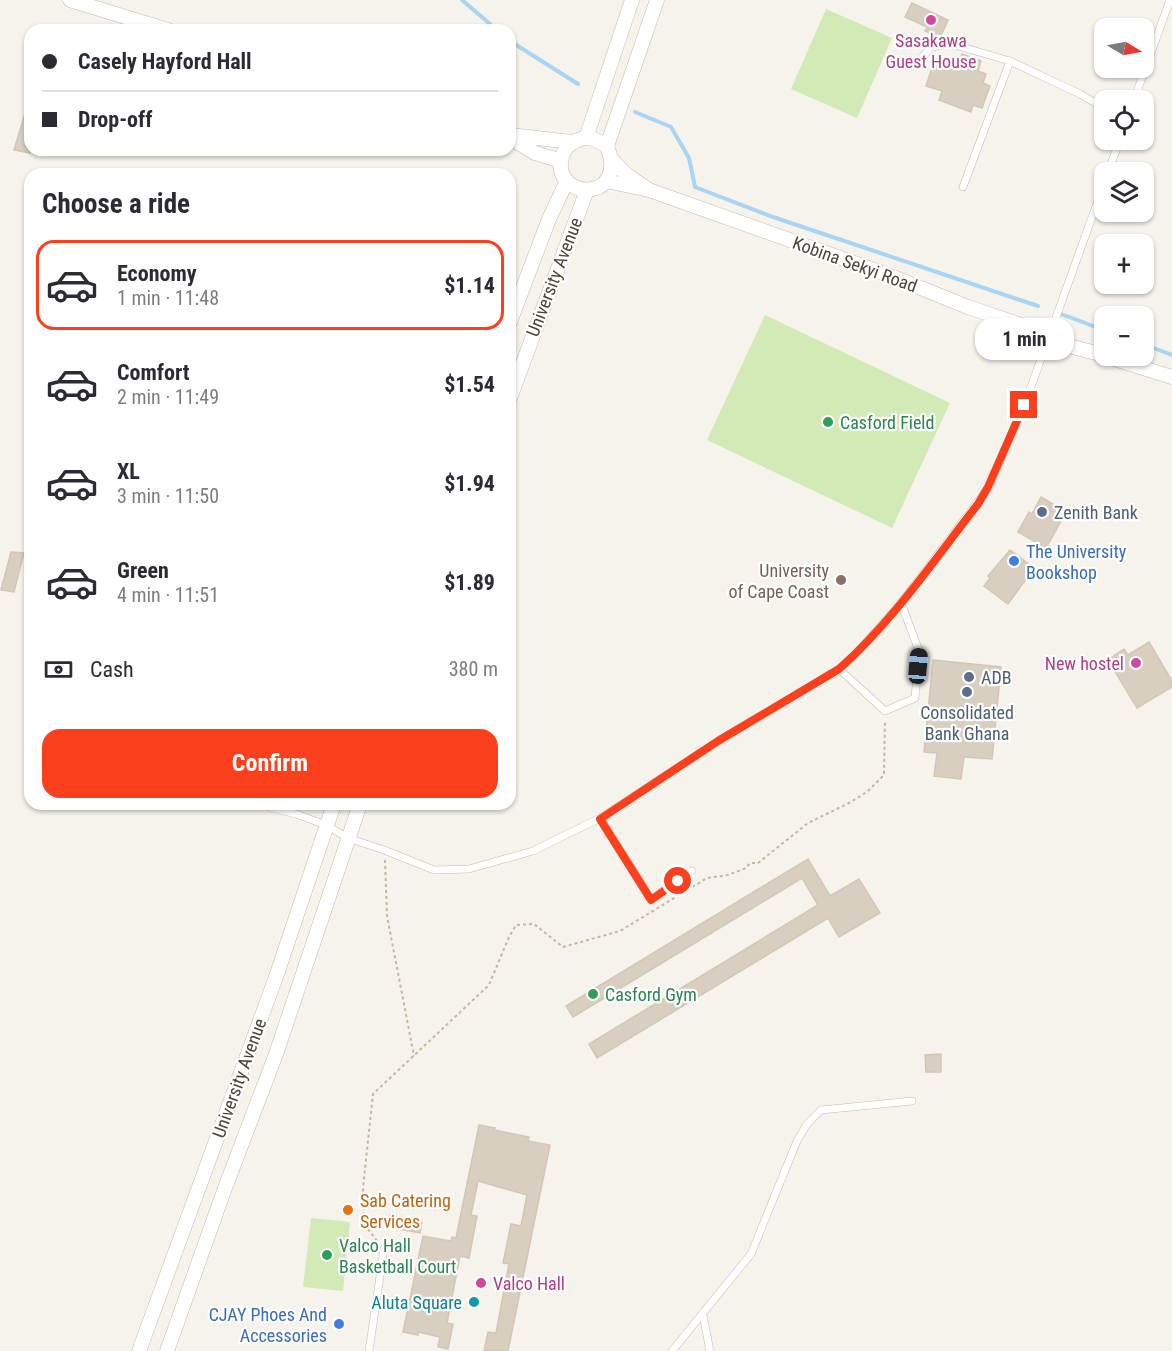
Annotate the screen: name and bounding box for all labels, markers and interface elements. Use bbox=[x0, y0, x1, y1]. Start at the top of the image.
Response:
marker: Sasakawa Guest House bbox=[924, 13, 938, 27]
north arrow bbox=[1094, 18, 1154, 78]
map controls bbox=[1094, 18, 1154, 366]
place label: Sasakawa Guest House bbox=[886, 30, 976, 72]
text: Casely Hayford Hall bbox=[78, 49, 252, 74]
button: locate bbox=[1094, 90, 1154, 150]
text: Drop-off bbox=[78, 107, 152, 132]
button: layers bbox=[1094, 162, 1154, 222]
text: Choose a ride bbox=[42, 188, 190, 220]
street label: University Avenue bbox=[522, 215, 586, 339]
street label: Kobina Sekyi Road bbox=[790, 232, 920, 296]
button: + bbox=[1094, 234, 1154, 294]
icon: car bbox=[45, 258, 99, 312]
text: Economy bbox=[117, 261, 197, 286]
text: $1.14 bbox=[444, 273, 495, 298]
text: 1 min · 11:48 bbox=[117, 286, 219, 310]
button: − bbox=[1094, 306, 1154, 366]
callout: 1 min bbox=[974, 318, 1074, 360]
text: 1 min bbox=[1002, 327, 1047, 351]
icon: car bbox=[45, 357, 99, 411]
text: Comfort bbox=[117, 360, 190, 385]
text: $1.54 bbox=[444, 372, 495, 397]
text: 2 min · 11:49 bbox=[117, 385, 219, 409]
route end bbox=[1010, 391, 1037, 418]
place label: Casford Field bbox=[840, 412, 934, 433]
marker: Casford Field bbox=[821, 415, 835, 429]
icon: car bbox=[45, 456, 99, 510]
text: XL bbox=[117, 459, 140, 484]
text: $1.94 bbox=[444, 471, 495, 496]
text: 3 min · 11:50 bbox=[117, 484, 219, 508]
place label: Zenith Bank bbox=[1054, 502, 1138, 523]
marker: Zenith Bank bbox=[1035, 505, 1049, 519]
place label: The University Bookshop bbox=[1026, 541, 1127, 583]
marker: The University Bookshop bbox=[1007, 554, 1021, 568]
icon: car bbox=[45, 555, 99, 609]
text: Green bbox=[117, 558, 169, 583]
place label: University of Cape Coast bbox=[728, 560, 829, 602]
text: $1.89 bbox=[444, 570, 495, 595]
marker: University of Cape Coast bbox=[834, 573, 848, 587]
text: 4 min · 11:51 bbox=[117, 583, 219, 607]
car bbox=[907, 647, 929, 685]
icon: cash bbox=[42, 653, 75, 686]
place label: New hostel bbox=[1045, 653, 1124, 674]
marker: New hostel bbox=[1129, 656, 1143, 670]
text: Cash bbox=[90, 657, 134, 682]
text: 380 m bbox=[449, 657, 498, 681]
place label: ADB bbox=[981, 667, 1011, 688]
marker: ADB bbox=[962, 670, 976, 684]
marker: Consolidated Bank Ghana bbox=[960, 685, 974, 699]
place label: Consolidated Bank Ghana bbox=[920, 702, 1014, 744]
button: Confirm bbox=[42, 729, 498, 798]
route start bbox=[664, 867, 691, 894]
place label: Casford Gym bbox=[605, 984, 697, 1005]
marker: Casford Gym bbox=[586, 987, 600, 1001]
street label: University Avenue bbox=[208, 1015, 270, 1141]
place label: Sab Catering Services bbox=[360, 1190, 451, 1232]
marker: Sab Catering Services bbox=[341, 1203, 355, 1217]
place label: Valco Hall Basketball Court bbox=[339, 1235, 456, 1277]
marker: Valco Hall Basketball Court bbox=[320, 1248, 334, 1262]
place label: Valco Hall bbox=[493, 1273, 565, 1294]
marker: Valco Hall bbox=[474, 1276, 488, 1290]
place label: Aluta Square bbox=[371, 1292, 462, 1313]
marker: Aluta Square bbox=[467, 1295, 481, 1309]
place label: CJAY Phoes And Accessories bbox=[209, 1304, 327, 1346]
marker: CJAY Phoes And Accessories bbox=[332, 1317, 346, 1331]

